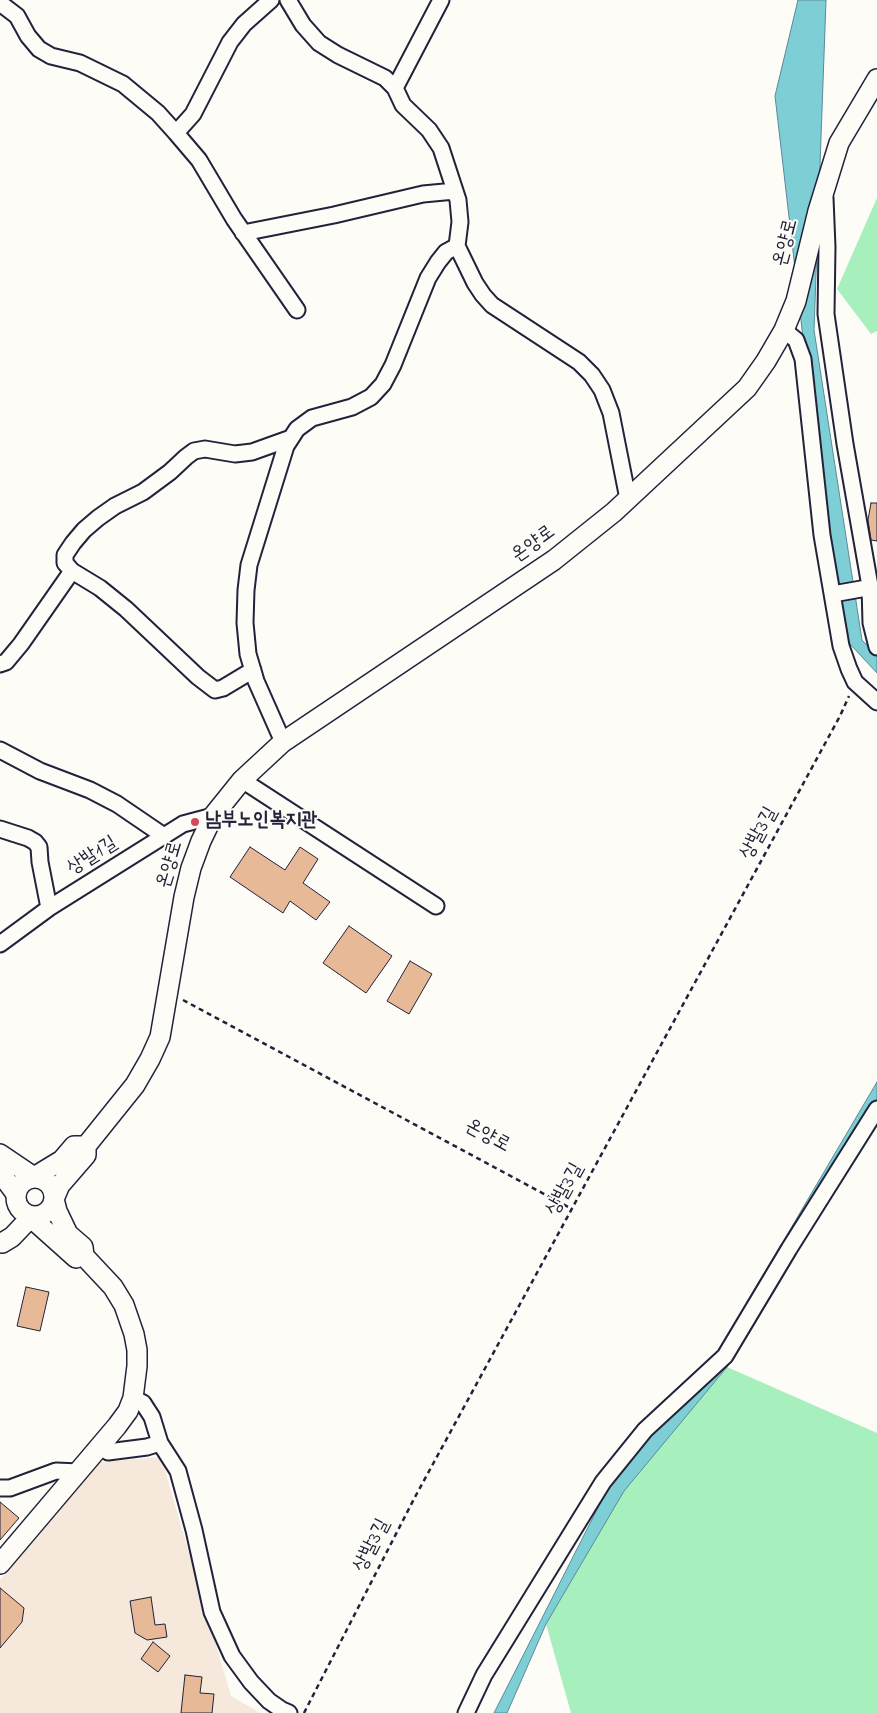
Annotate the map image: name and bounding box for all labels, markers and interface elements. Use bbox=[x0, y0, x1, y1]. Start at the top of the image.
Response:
street label: 온양로 bbox=[770, 217, 804, 269]
street label: 온양로 bbox=[507, 521, 561, 569]
street label: 상발3길 bbox=[736, 803, 784, 865]
place label: 남부노인복지관 bbox=[205, 810, 318, 834]
marker: 남부노인복지관 bbox=[189, 816, 201, 828]
street label: 상발1길 bbox=[63, 832, 123, 882]
street label: 온양로 bbox=[153, 838, 189, 892]
street label: 온양로 bbox=[460, 1115, 514, 1159]
street label: 상발3길 bbox=[542, 1159, 590, 1221]
street label: 상발3길 bbox=[349, 1515, 397, 1577]

